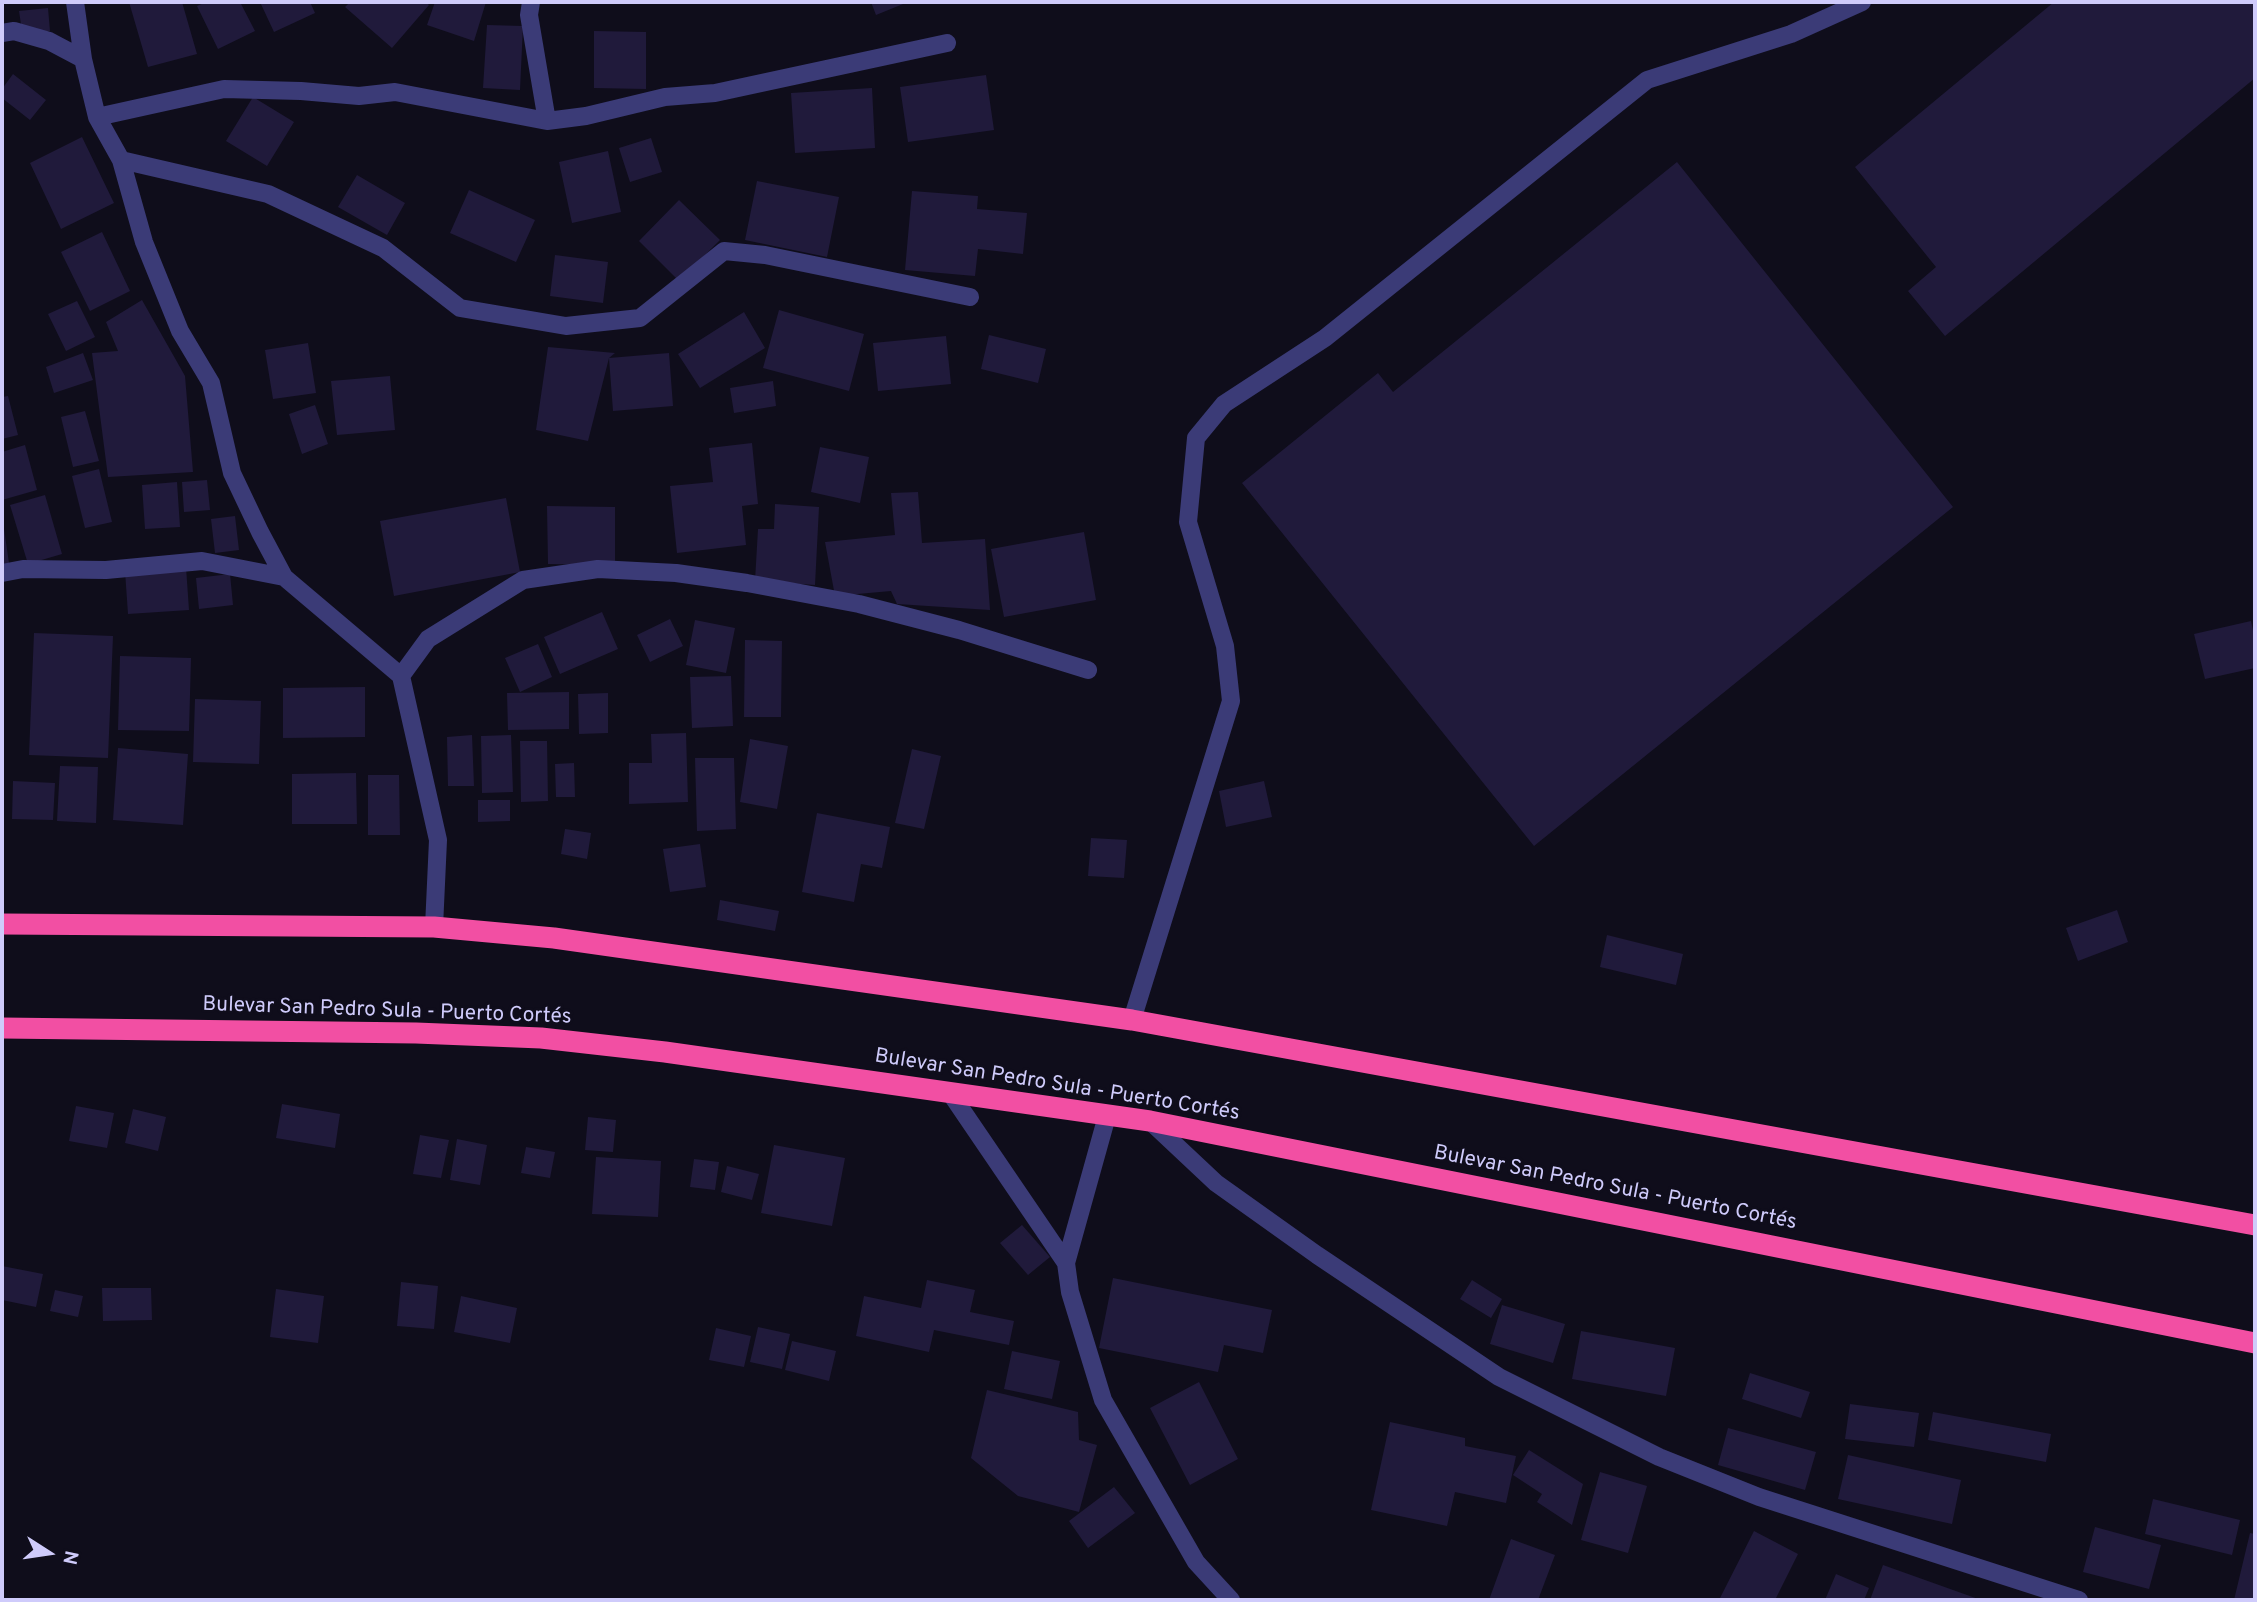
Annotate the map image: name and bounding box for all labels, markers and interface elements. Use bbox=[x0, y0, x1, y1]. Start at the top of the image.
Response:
street label: Bulevar San Pedro Sula - Puerto Cortés bbox=[202, 993, 572, 1031]
street label: Bulevar San Pedro Sula - Puerto Cortés bbox=[873, 1045, 1241, 1127]
street label: Bulevar San Pedro Sula - Puerto Cortés bbox=[1431, 1141, 1799, 1237]
north arrow bbox=[14, 1518, 84, 1588]
text: N bbox=[56, 1548, 83, 1567]

